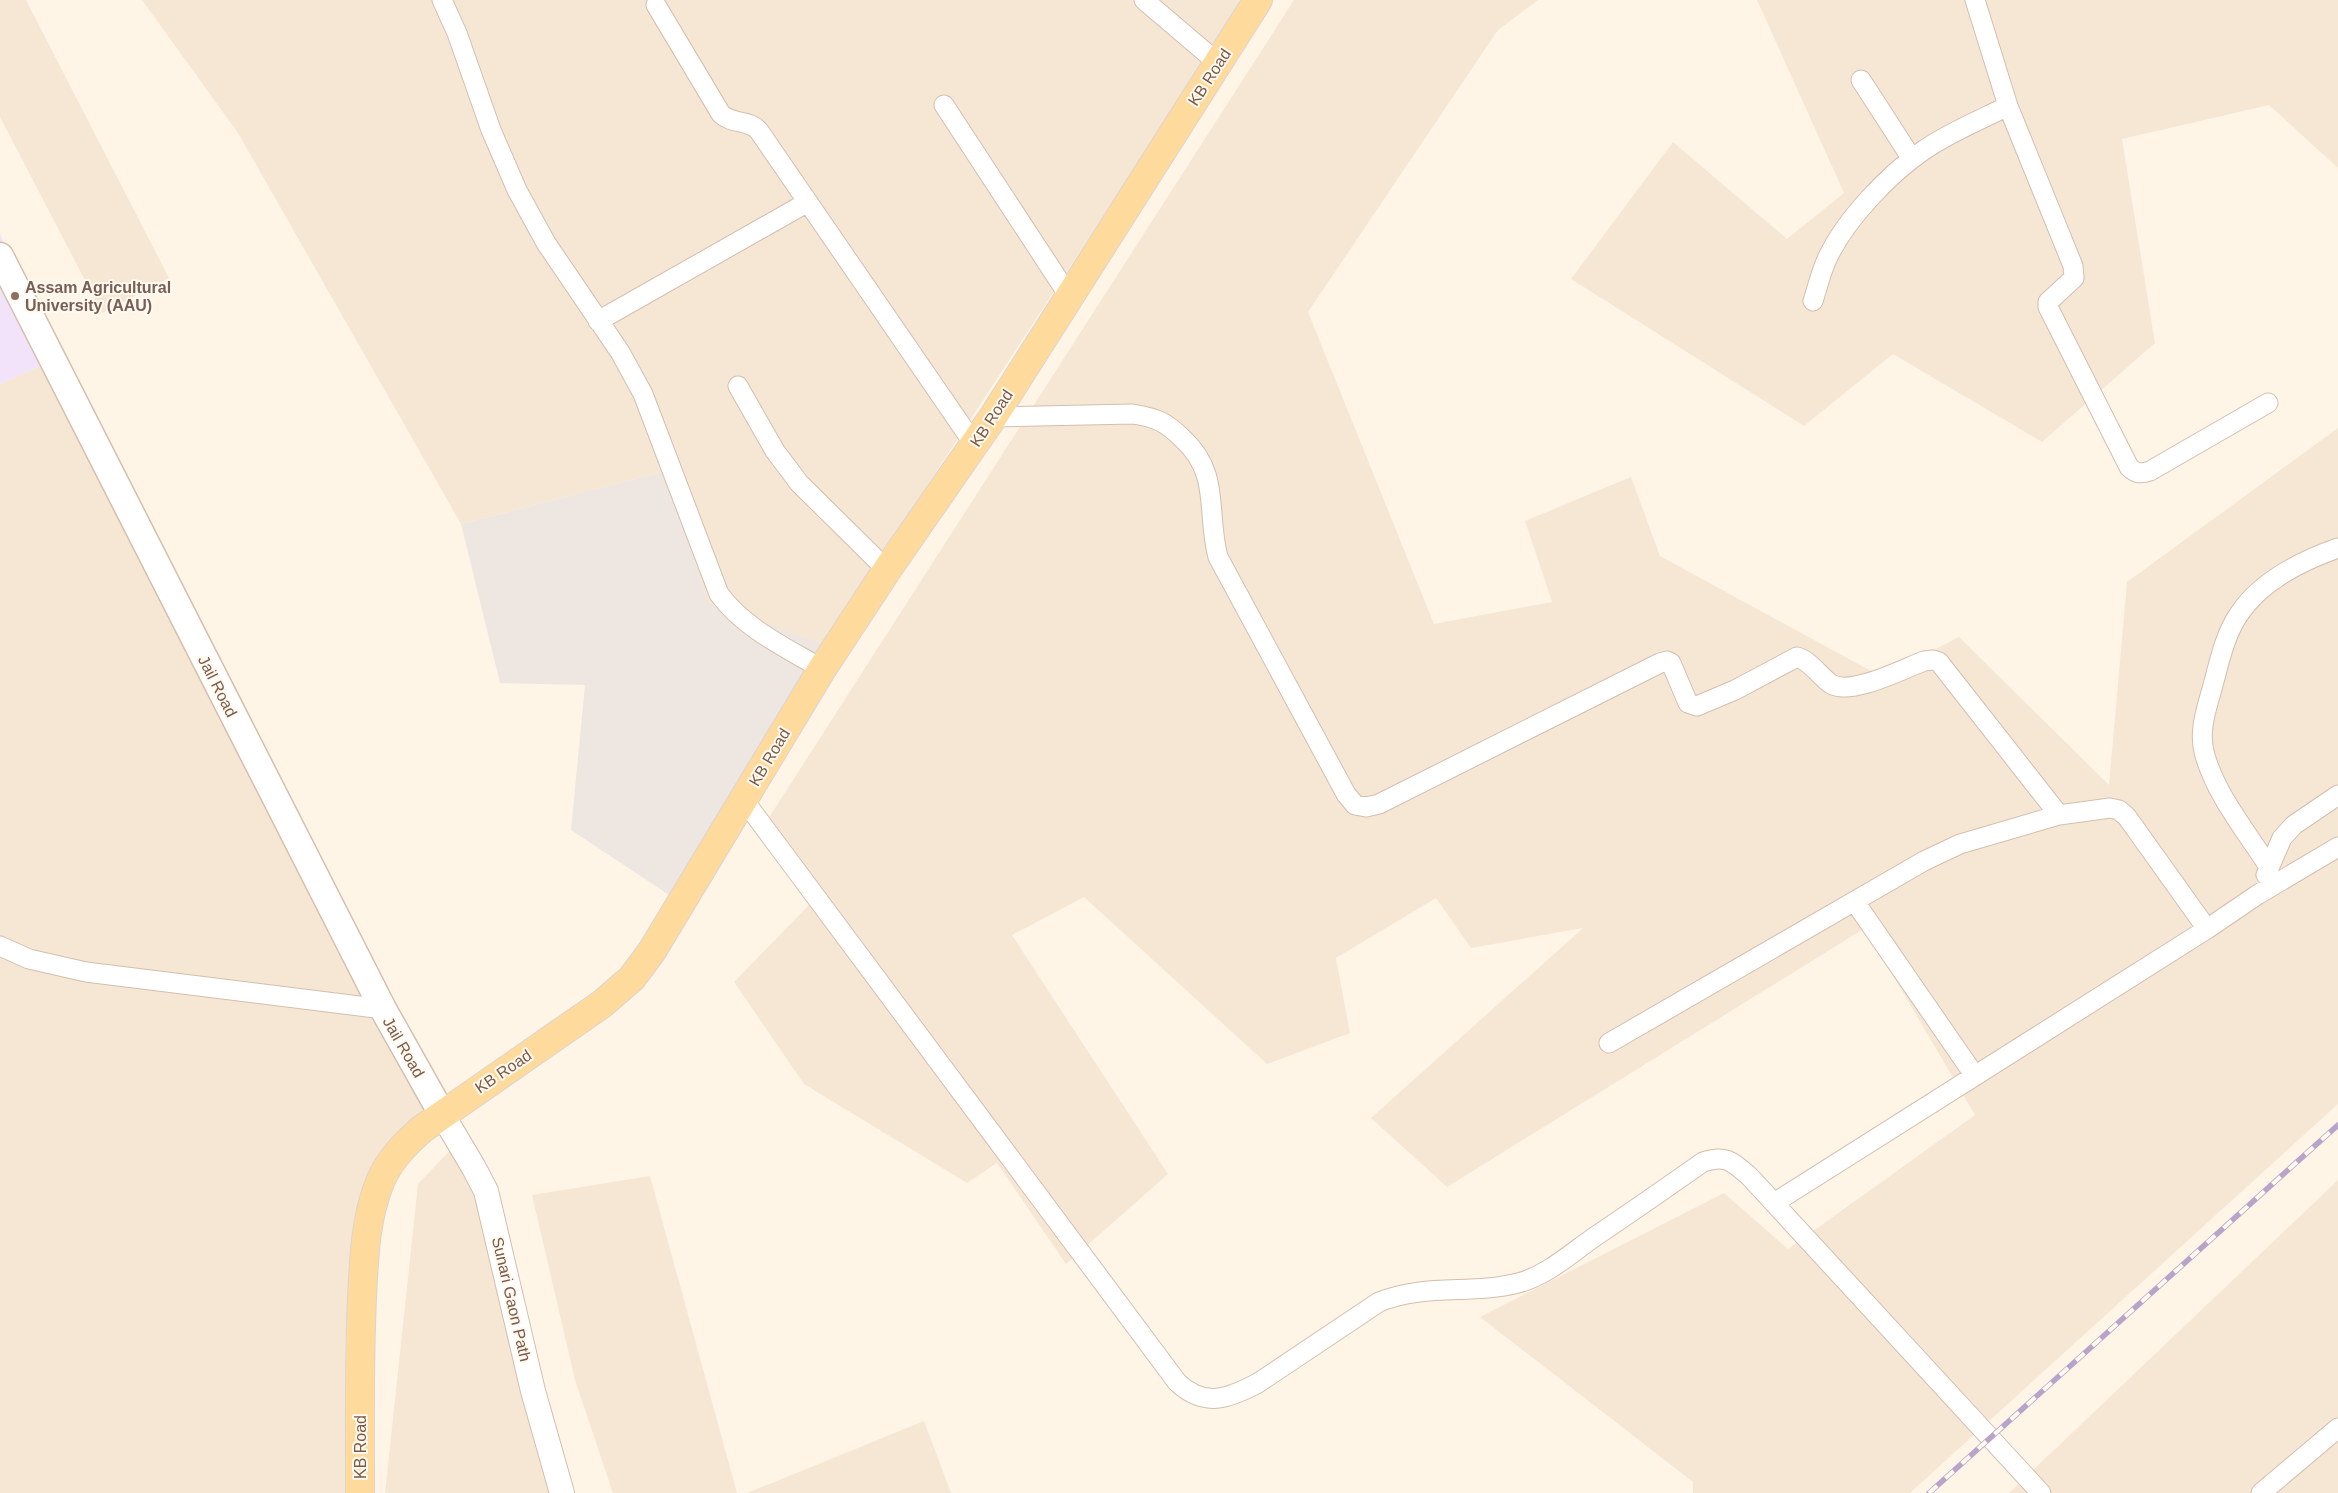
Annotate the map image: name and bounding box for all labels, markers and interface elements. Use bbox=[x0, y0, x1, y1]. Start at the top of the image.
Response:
street label: KB Road bbox=[1185, 46, 1234, 109]
place label: Assam Agricultural University (AAU) bbox=[25, 279, 171, 314]
marker: Assam Agricultural University (AAU) bbox=[9, 290, 21, 302]
street label: KB Road bbox=[967, 387, 1016, 450]
street label: Jail Road bbox=[195, 653, 240, 720]
street label: KB Road bbox=[746, 725, 793, 789]
street label: Jail Road bbox=[380, 1014, 428, 1080]
street label: KB Road bbox=[472, 1046, 535, 1096]
street label: Sunari Gaon Path bbox=[489, 1235, 534, 1363]
street label: KB Road bbox=[352, 1415, 369, 1479]

